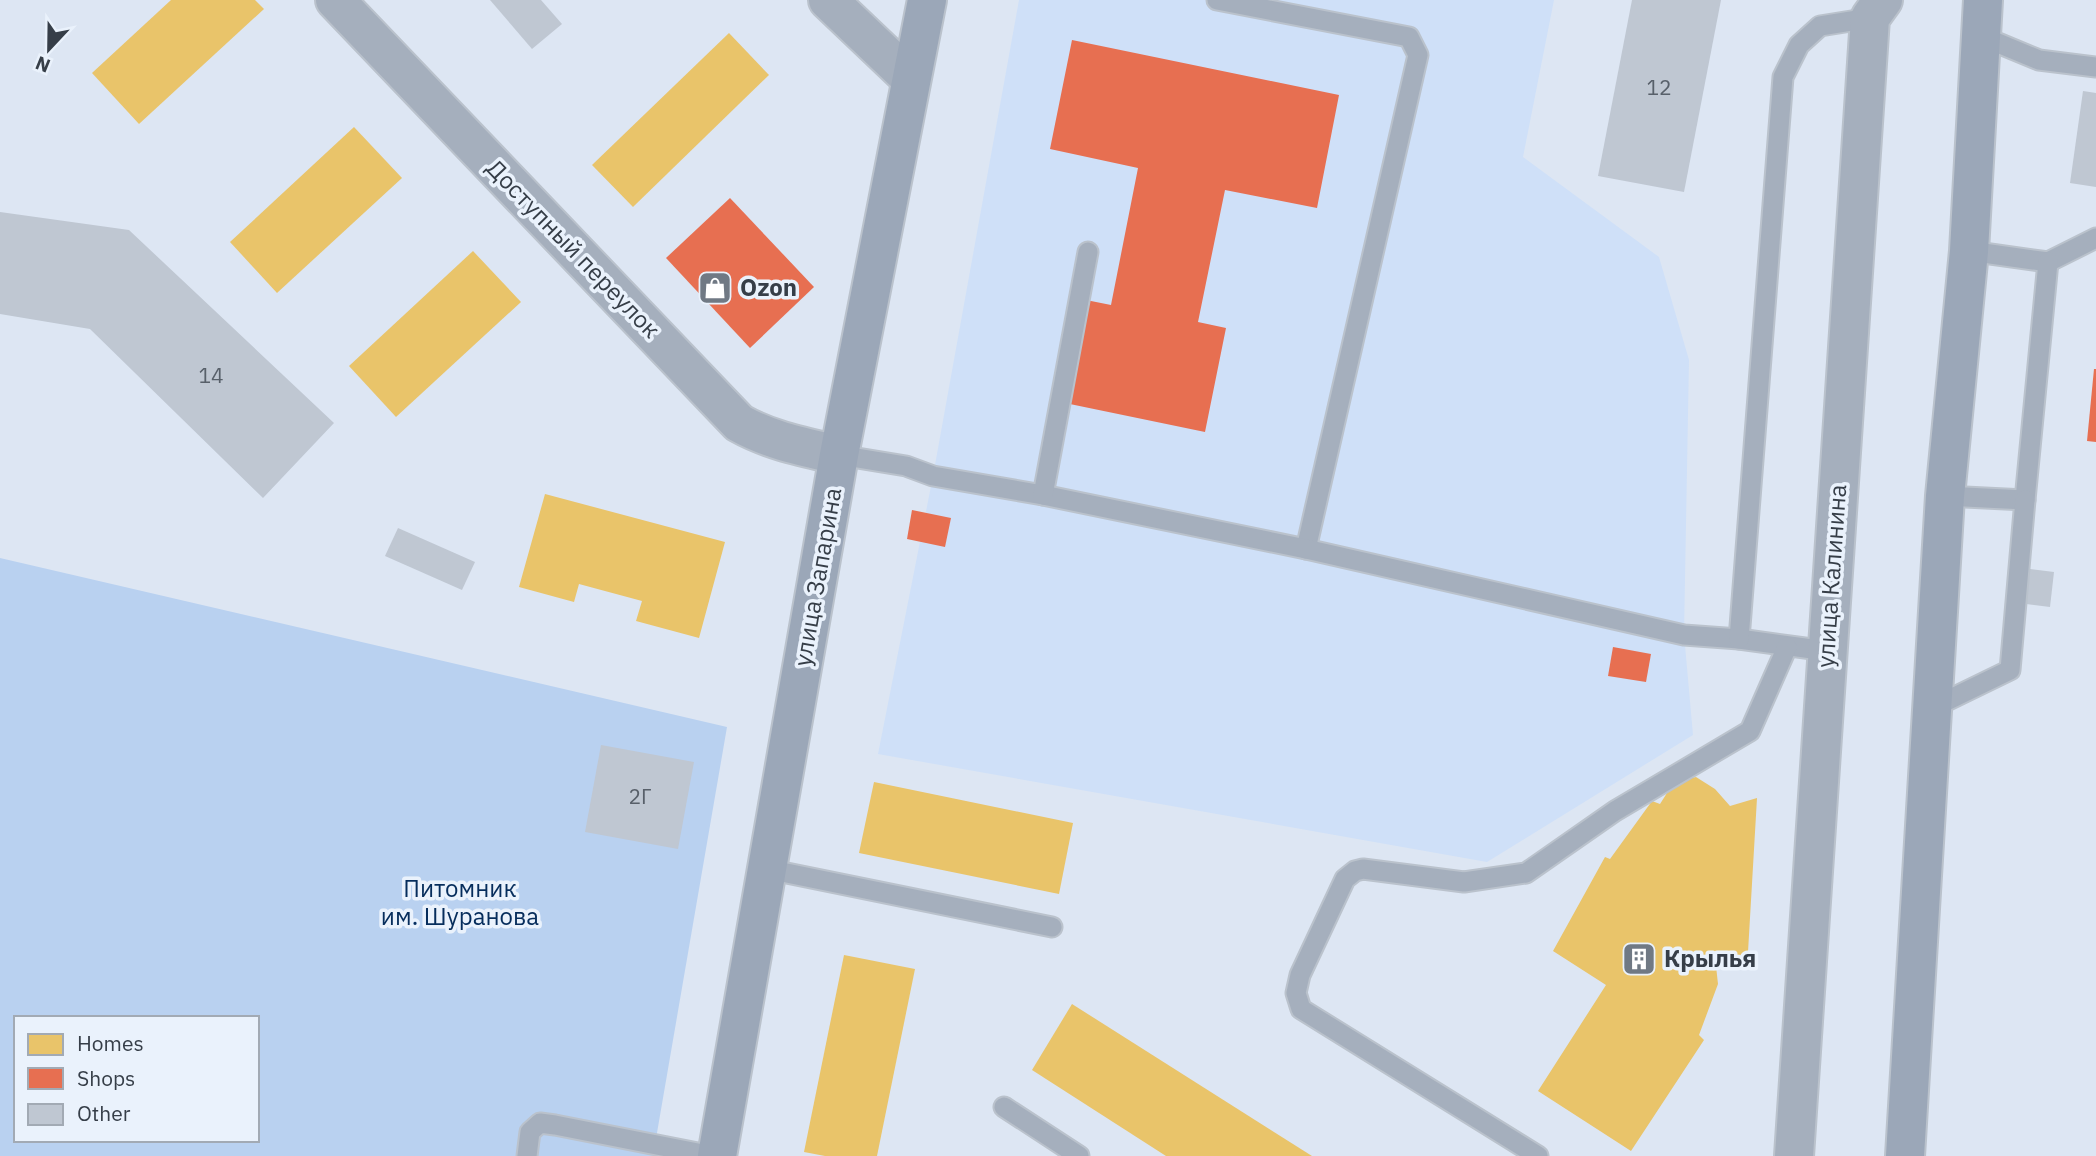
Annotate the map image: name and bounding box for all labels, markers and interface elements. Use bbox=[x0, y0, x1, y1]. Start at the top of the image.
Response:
north arrow bbox=[14, 14, 84, 84]
text: N bbox=[32, 51, 54, 78]
house number: 12 bbox=[1646, 73, 1672, 101]
street label: Доступный переулок bbox=[480, 152, 668, 345]
shop icon: Ozon bbox=[696, 269, 734, 307]
place label: Ozon bbox=[740, 271, 797, 303]
house number: 14 bbox=[198, 361, 224, 389]
street label: улица Калинина bbox=[1809, 483, 1853, 669]
street label: улица Запарина bbox=[786, 485, 848, 669]
house number: 2Г bbox=[628, 782, 652, 810]
park label: Питомник им. Шуранова bbox=[381, 872, 539, 932]
building icon: Крылья bbox=[1620, 940, 1658, 978]
place label: Крылья bbox=[1664, 942, 1756, 974]
legend bbox=[14, 1016, 259, 1142]
text: Homes bbox=[77, 1029, 144, 1057]
text: Shops bbox=[77, 1064, 135, 1092]
text: Other bbox=[77, 1099, 131, 1127]

